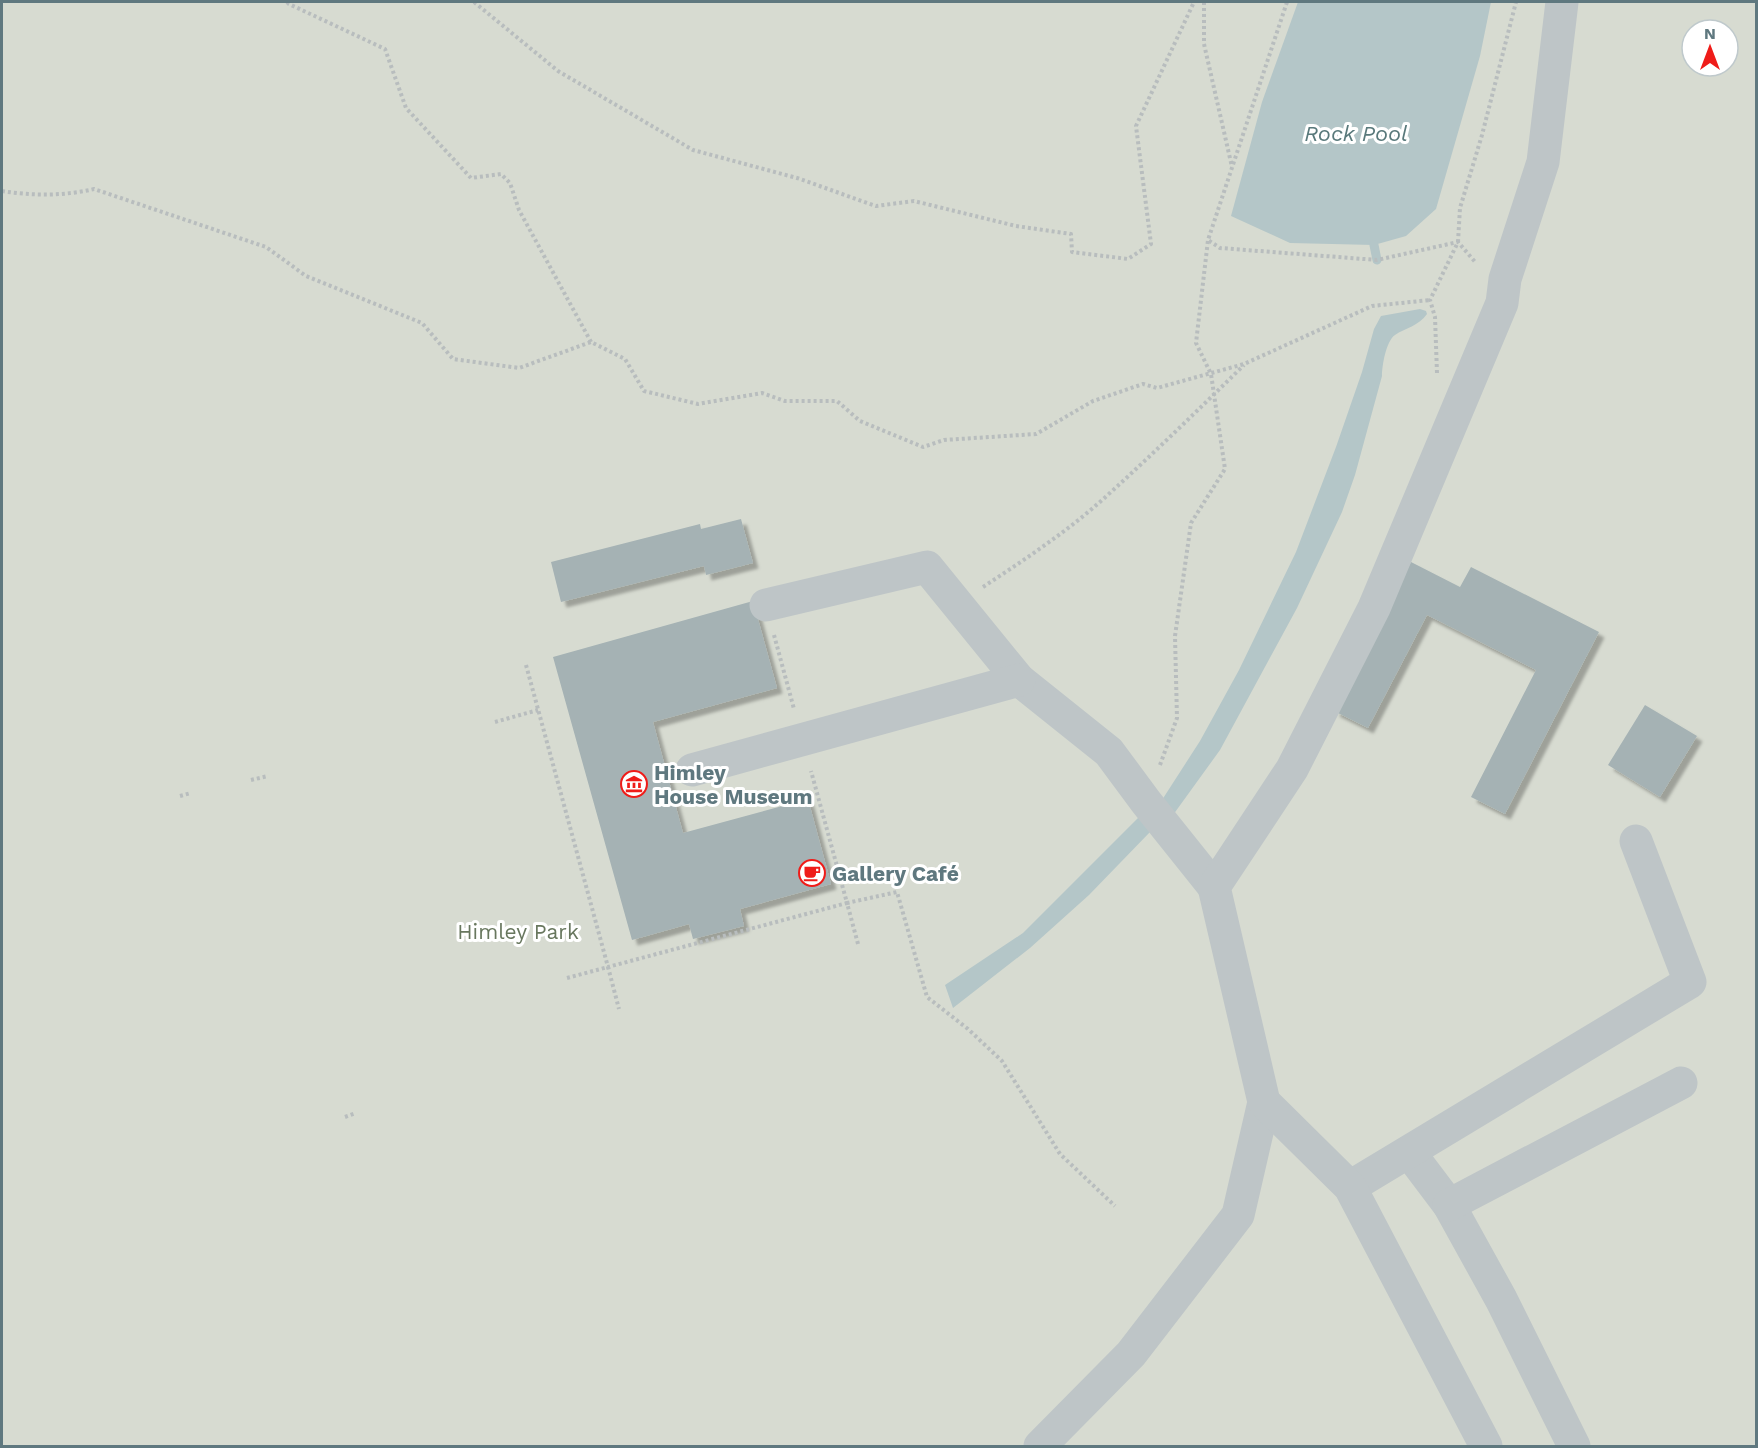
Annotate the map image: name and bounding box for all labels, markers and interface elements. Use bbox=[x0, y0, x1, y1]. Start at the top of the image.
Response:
north arrow bbox=[1680, 18, 1740, 78]
text: N bbox=[1704, 24, 1716, 43]
water label: Rock Pool bbox=[1304, 121, 1408, 146]
place label: Himley House Museum bbox=[654, 760, 812, 809]
museum icon: Himley House Museum bbox=[619, 769, 649, 799]
cafe icon: Gallery Café bbox=[797, 858, 827, 888]
place label: Gallery Café bbox=[832, 861, 959, 886]
park label: Himley Park bbox=[457, 919, 579, 944]

